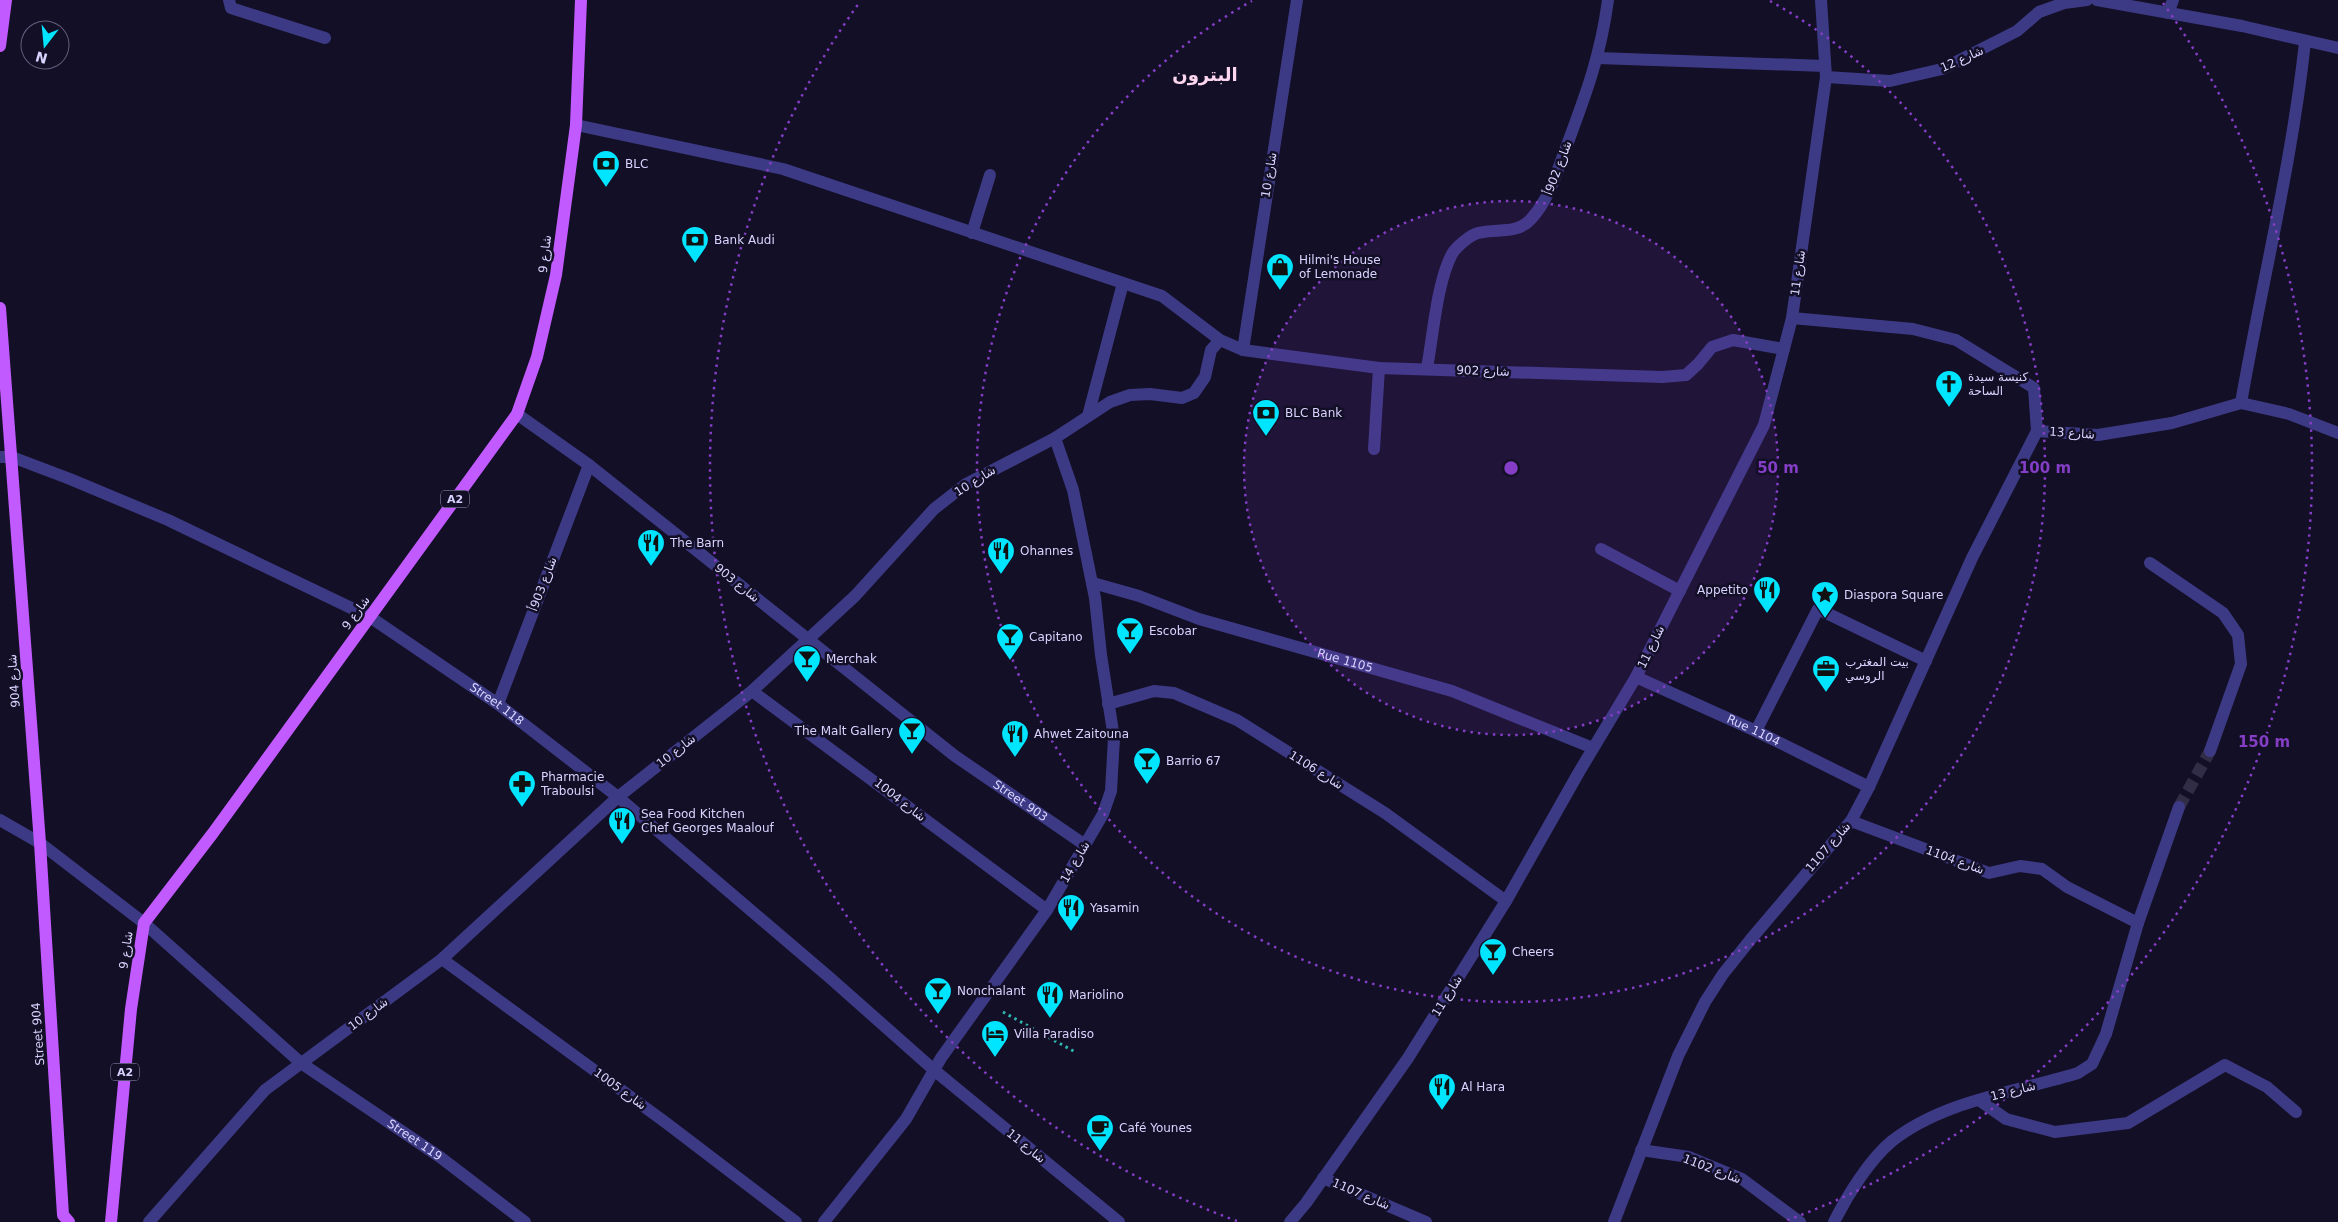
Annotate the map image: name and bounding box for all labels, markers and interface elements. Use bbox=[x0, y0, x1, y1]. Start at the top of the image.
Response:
north arrow bbox=[20, 20, 70, 70]
street label: شارع 12 bbox=[1938, 43, 1986, 76]
text: N bbox=[34, 48, 49, 67]
district label: البترون bbox=[1172, 64, 1238, 86]
street label: شارع 902أ bbox=[1540, 139, 1576, 197]
bank icon: BLC bbox=[591, 149, 621, 188]
street label: شارع 10 bbox=[1259, 151, 1280, 199]
place label: BLC bbox=[625, 157, 648, 171]
bank icon: Bank Audi bbox=[680, 225, 710, 264]
place label: Bank Audi bbox=[714, 233, 775, 247]
street label: شارع 9 bbox=[536, 234, 555, 274]
street label: شارع 11 bbox=[1788, 249, 1809, 297]
shop icon: Hilmi's House of Lemonade bbox=[1265, 252, 1295, 291]
place label: Hilmi's House of Lemonade bbox=[1299, 253, 1381, 281]
street label: شارع 902 bbox=[1456, 363, 1510, 380]
church icon: كنيسة سيدة الساحة bbox=[1934, 369, 1964, 408]
place label: كنيسة سيدة الساحة bbox=[1968, 370, 2028, 398]
bank icon: BLC Bank bbox=[1251, 398, 1281, 437]
place label: BLC Bank bbox=[1285, 406, 1342, 420]
street label: شارع 13 bbox=[2049, 424, 2095, 443]
centre of rings bbox=[1502, 459, 1520, 477]
text: 50 m bbox=[1757, 459, 1799, 477]
text: 100 m bbox=[2019, 459, 2071, 477]
street label: شارع 10 bbox=[952, 463, 999, 500]
road number: A2 bbox=[441, 490, 469, 508]
restaurant icon: The Barn bbox=[636, 528, 666, 567]
place label: The Barn bbox=[669, 536, 724, 550]
restaurant icon: Ohannes bbox=[986, 536, 1016, 575]
place label: Ohannes bbox=[1020, 544, 1073, 558]
street label: شارع 903أ bbox=[525, 555, 561, 613]
street label: شارع 903 bbox=[711, 561, 762, 606]
restaurant icon: Appetito bbox=[1752, 575, 1782, 614]
place icon: Diaspora Square bbox=[1810, 580, 1840, 619]
place label: Appetito bbox=[1697, 583, 1748, 597]
place label: Diaspora Square bbox=[1844, 588, 1944, 602]
street label: شارع 9 bbox=[339, 593, 374, 633]
bar icon: Escobar bbox=[1115, 616, 1145, 655]
bar icon: Capitano bbox=[995, 622, 1025, 661]
street label: شارع 11 bbox=[1635, 623, 1668, 671]
place label: Escobar bbox=[1149, 624, 1197, 638]
place label: Capitano bbox=[1029, 630, 1083, 644]
bar icon: Merchak bbox=[792, 644, 822, 683]
street label: Rue 1105 bbox=[1316, 646, 1375, 675]
place label: Merchak bbox=[826, 652, 877, 666]
street label: شارع 904 bbox=[5, 654, 24, 708]
office icon: بيت المغترب الروسي bbox=[1811, 654, 1841, 693]
place label: بيت المغترب الروسي bbox=[1845, 655, 1909, 684]
street label: Street 118 bbox=[467, 680, 526, 728]
street label: Rue 1104 bbox=[1725, 712, 1782, 749]
bar icon: The Malt Gallery bbox=[897, 716, 927, 755]
restaurant icon: Ahwet Zaitouna bbox=[1000, 719, 1030, 758]
place label: The Malt Gallery bbox=[794, 724, 893, 738]
place label: Ahwet Zaitouna bbox=[1034, 727, 1129, 741]
street label: شارع 10 bbox=[654, 731, 699, 771]
text: 150 m bbox=[2238, 733, 2290, 751]
bar icon: Barrio 67 bbox=[1132, 746, 1162, 785]
street label: شارع 1106 bbox=[1286, 748, 1346, 793]
place label: Barrio 67 bbox=[1166, 754, 1221, 768]
pharmacy icon: Pharmacie Traboulsi bbox=[507, 769, 537, 808]
place label: Pharmacie Traboulsi bbox=[540, 770, 604, 798]
street label: شارع 1004 bbox=[871, 776, 928, 825]
street label: Street 903 bbox=[990, 777, 1050, 824]
restaurant icon: Sea Food Kitchen Chef Georges Maalouf bbox=[607, 806, 637, 845]
place label: Sea Food Kitchen Chef Georges Maalouf bbox=[641, 807, 775, 835]
street label: شارع 1107 bbox=[1803, 819, 1854, 875]
street label: شارع 14 bbox=[1057, 839, 1093, 886]
street label: شارع 1104 bbox=[1924, 843, 1986, 878]
restaurant icon: Yasamin bbox=[1056, 893, 1086, 932]
place label: Yasamin bbox=[1089, 901, 1139, 915]
street label: شارع 9 bbox=[116, 930, 137, 970]
bar icon: Cheers bbox=[1478, 937, 1508, 976]
place label: Cheers bbox=[1512, 945, 1554, 959]
street label: شارع 11 bbox=[1429, 973, 1466, 1020]
bar icon: Nonchalant bbox=[923, 976, 953, 1015]
restaurant icon: Mariolino bbox=[1035, 980, 1065, 1019]
place label: Nonchalant bbox=[957, 984, 1026, 998]
place label: Mariolino bbox=[1069, 988, 1124, 1002]
street label: شارع 10 bbox=[346, 995, 391, 1034]
street label: Street 904 bbox=[29, 1002, 47, 1066]
hotel icon: Villa Paradiso bbox=[980, 1019, 1010, 1058]
place label: Villa Paradiso bbox=[1014, 1027, 1094, 1041]
road number: A2 bbox=[111, 1064, 139, 1080]
street label: شارع 1005 bbox=[591, 1065, 649, 1113]
restaurant icon: Al Hara bbox=[1427, 1072, 1457, 1111]
street label: شارع 13 bbox=[1989, 1079, 2037, 1104]
place label: Al Hara bbox=[1461, 1080, 1505, 1094]
cafe icon: Café Younes bbox=[1085, 1113, 1115, 1152]
street label: Street 119 bbox=[385, 1116, 445, 1163]
place label: Café Younes bbox=[1119, 1121, 1192, 1135]
street label: شارع 11 bbox=[1003, 1126, 1048, 1167]
street label: شارع 1102 bbox=[1681, 1152, 1743, 1187]
street label: شارع 1107 bbox=[1330, 1176, 1392, 1213]

